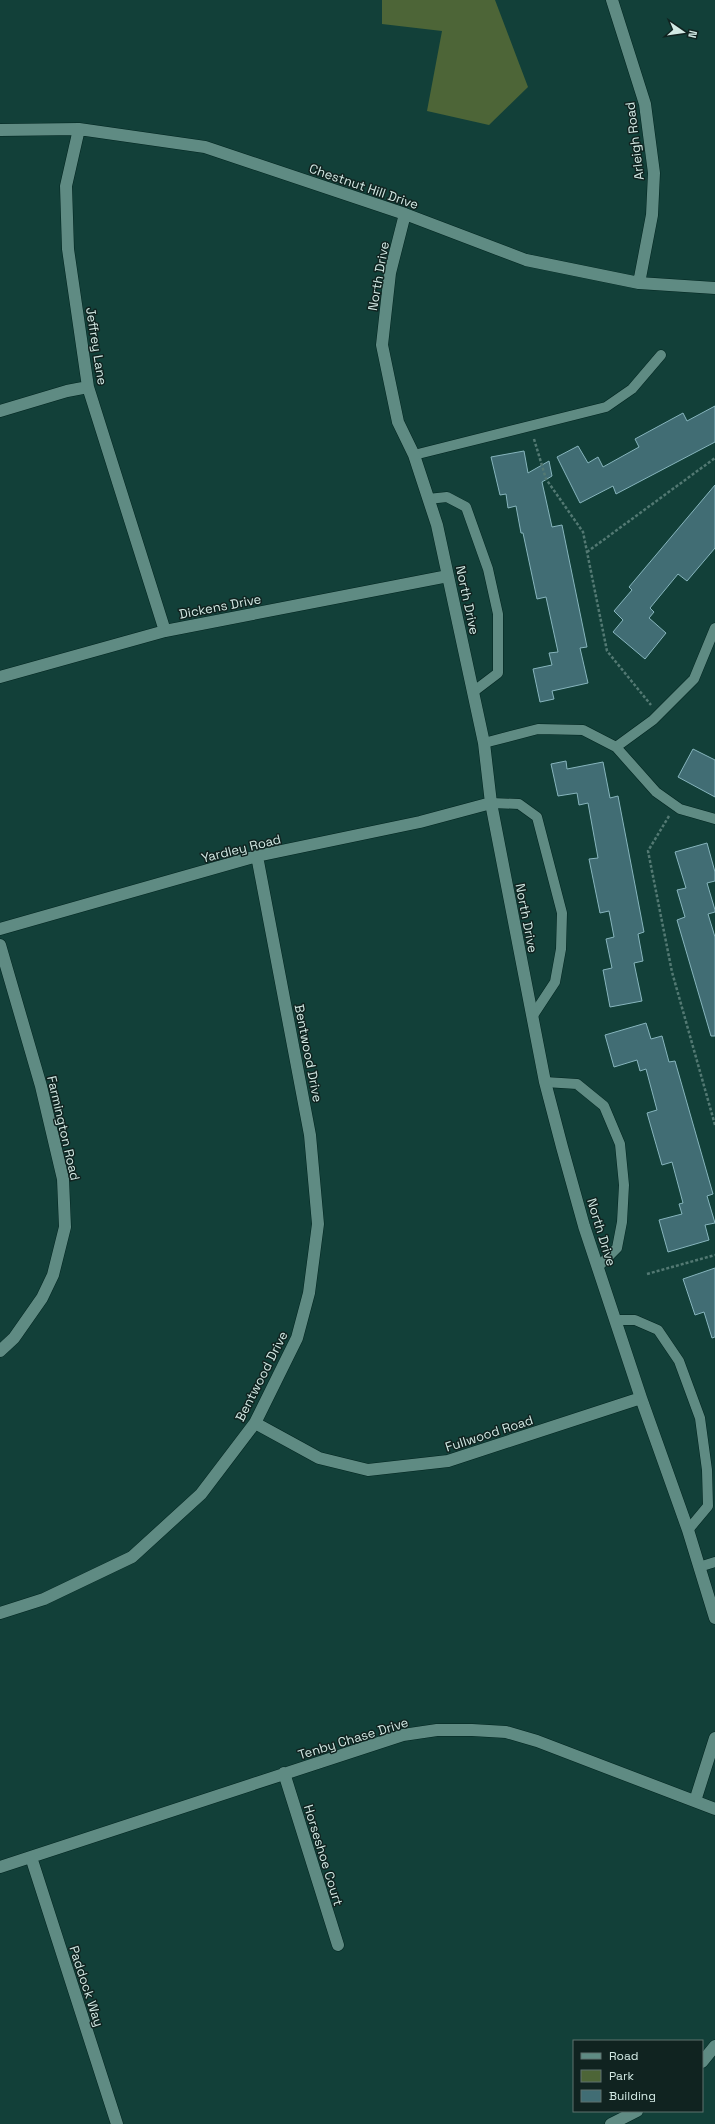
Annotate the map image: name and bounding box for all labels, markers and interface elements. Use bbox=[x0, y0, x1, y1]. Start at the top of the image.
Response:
north arrow bbox=[663, 12, 703, 52]
text: N bbox=[685, 29, 700, 39]
street label: Arleigh Road bbox=[621, 101, 648, 181]
street label: Chestnut Hill Drive bbox=[307, 160, 421, 213]
street label: North Drive bbox=[364, 240, 393, 312]
street label: Jeffrey Lane bbox=[82, 306, 111, 386]
street label: North Drive bbox=[452, 564, 483, 636]
street label: Dickens Drive bbox=[178, 590, 263, 623]
street label: Yardley Road bbox=[200, 830, 283, 867]
street label: North Drive bbox=[511, 882, 542, 954]
street label: Bentwood Drive bbox=[291, 1003, 326, 1103]
street label: Farmington Road bbox=[43, 1074, 84, 1182]
street label: North Drive bbox=[583, 1196, 620, 1268]
street label: Bentwood Drive bbox=[231, 1328, 292, 1424]
street label: Fullwood Road bbox=[443, 1411, 535, 1456]
street label: Tenby Chase Drive bbox=[296, 1714, 410, 1763]
street label: Horseshoe Court bbox=[300, 1802, 347, 1908]
street label: Paddock Way bbox=[65, 1943, 108, 2029]
legend bbox=[573, 2040, 703, 2112]
text: Road bbox=[609, 2048, 638, 2064]
text: Park bbox=[609, 2068, 634, 2084]
text: Building bbox=[609, 2088, 656, 2104]

